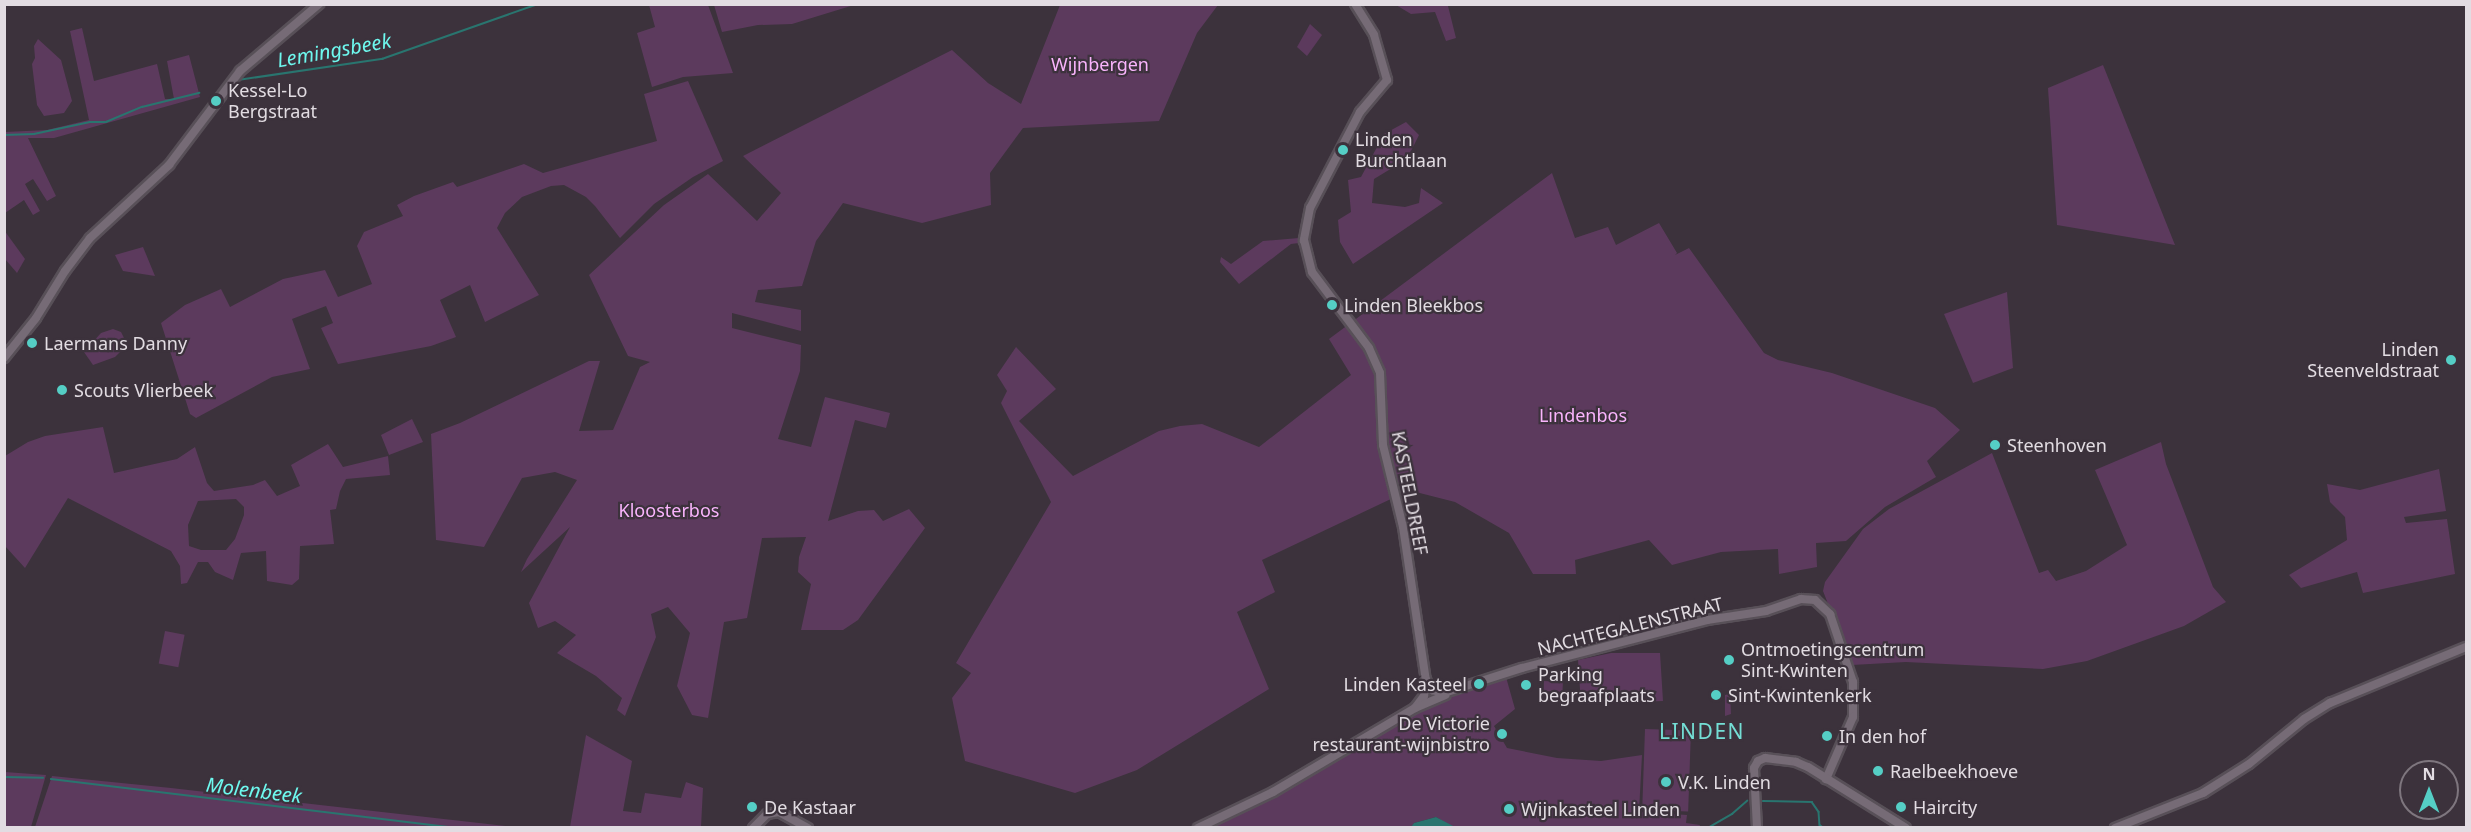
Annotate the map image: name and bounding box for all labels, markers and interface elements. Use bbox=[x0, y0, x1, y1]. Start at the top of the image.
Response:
water label: Lemingsbeek bbox=[275, 28, 393, 72]
park label: Wijnbergen bbox=[1051, 53, 1149, 75]
place label: Kessel-Lo Bergstraat bbox=[228, 80, 317, 122]
marker: Kessel-Lo Bergstraat bbox=[209, 94, 223, 108]
place label: Linden Burchtlaan bbox=[1355, 129, 1447, 172]
marker: Linden Burchtlaan bbox=[1336, 143, 1350, 157]
place label: Linden Bleekbos bbox=[1344, 294, 1483, 316]
marker: Linden Bleekbos bbox=[1325, 298, 1339, 312]
place label: Laermans Danny bbox=[44, 332, 187, 354]
marker: Laermans Danny bbox=[25, 336, 39, 350]
place label: Linden Steenveldstraat bbox=[2307, 339, 2439, 382]
marker: Linden Steenveldstraat bbox=[2444, 353, 2458, 367]
place label: Scouts Vlierbeek bbox=[74, 379, 213, 401]
marker: Scouts Vlierbeek bbox=[55, 383, 69, 397]
park label: Lindenbos bbox=[1539, 404, 1627, 426]
street label: KASTEELDREEF bbox=[1387, 429, 1433, 557]
place label: Steenhoven bbox=[2007, 434, 2107, 456]
marker: Steenhoven bbox=[1988, 438, 2002, 452]
park label: Kloosterbos bbox=[619, 499, 719, 521]
street label: NACHTEGALENSTRAAT bbox=[1535, 593, 1725, 659]
place label: Ontmoetingscentrum Sint-Kwinten bbox=[1741, 639, 1924, 682]
marker: Ontmoetingscentrum Sint-Kwinten bbox=[1722, 653, 1736, 667]
place label: Parking begraafplaats bbox=[1538, 664, 1655, 706]
place label: Linden Kasteel bbox=[1343, 673, 1467, 695]
marker: Linden Kasteel bbox=[1472, 677, 1486, 691]
marker: Parking begraafplaats bbox=[1519, 678, 1533, 692]
place label: Sint-Kwintenkerk bbox=[1728, 684, 1872, 706]
marker: Sint-Kwintenkerk bbox=[1709, 688, 1723, 702]
place label: De Victorie restaurant-wijnbistro bbox=[1312, 713, 1490, 756]
district label: LINDEN bbox=[1659, 718, 1745, 744]
place label: In den hof bbox=[1839, 725, 1926, 747]
marker: De Victorie restaurant-wijnbistro bbox=[1495, 727, 1509, 741]
marker: In den hof bbox=[1820, 729, 1834, 743]
place label: Raelbeekhoeve bbox=[1890, 760, 2018, 782]
north arrow bbox=[2399, 760, 2459, 820]
text: N bbox=[2422, 763, 2436, 785]
marker: Raelbeekhoeve bbox=[1871, 764, 1885, 778]
place label: V.K. Linden bbox=[1678, 771, 1771, 793]
water label: Molenbeek bbox=[205, 772, 303, 808]
marker: V.K. Linden bbox=[1659, 775, 1673, 789]
place label: De Kastaar bbox=[764, 796, 856, 818]
place label: Haircity bbox=[1913, 796, 1977, 818]
place label: Wijnkasteel Linden bbox=[1521, 798, 1680, 820]
marker: De Kastaar bbox=[745, 800, 759, 814]
marker: Haircity bbox=[1894, 800, 1908, 814]
marker: Wijnkasteel Linden bbox=[1502, 802, 1516, 816]

